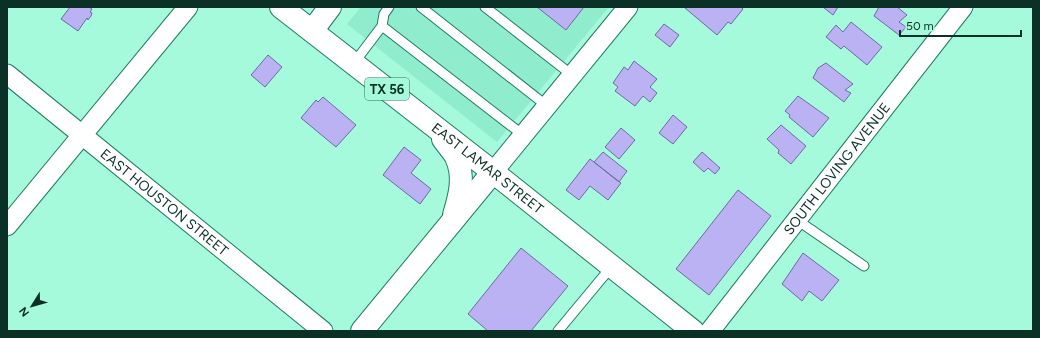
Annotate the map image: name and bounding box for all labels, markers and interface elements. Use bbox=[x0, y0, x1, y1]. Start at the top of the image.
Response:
scale bar bbox=[900, 12, 1021, 38]
text: 50 m bbox=[906, 19, 934, 33]
road number: TX 56 bbox=[365, 78, 409, 100]
street label: SOUTH LOVING AVENUE bbox=[780, 99, 894, 238]
street label: EAST LAMAR STREET bbox=[428, 119, 547, 217]
street label: EAST HOUSTON STREET bbox=[97, 145, 232, 259]
north arrow bbox=[12, 286, 52, 326]
text: N bbox=[17, 304, 32, 319]

